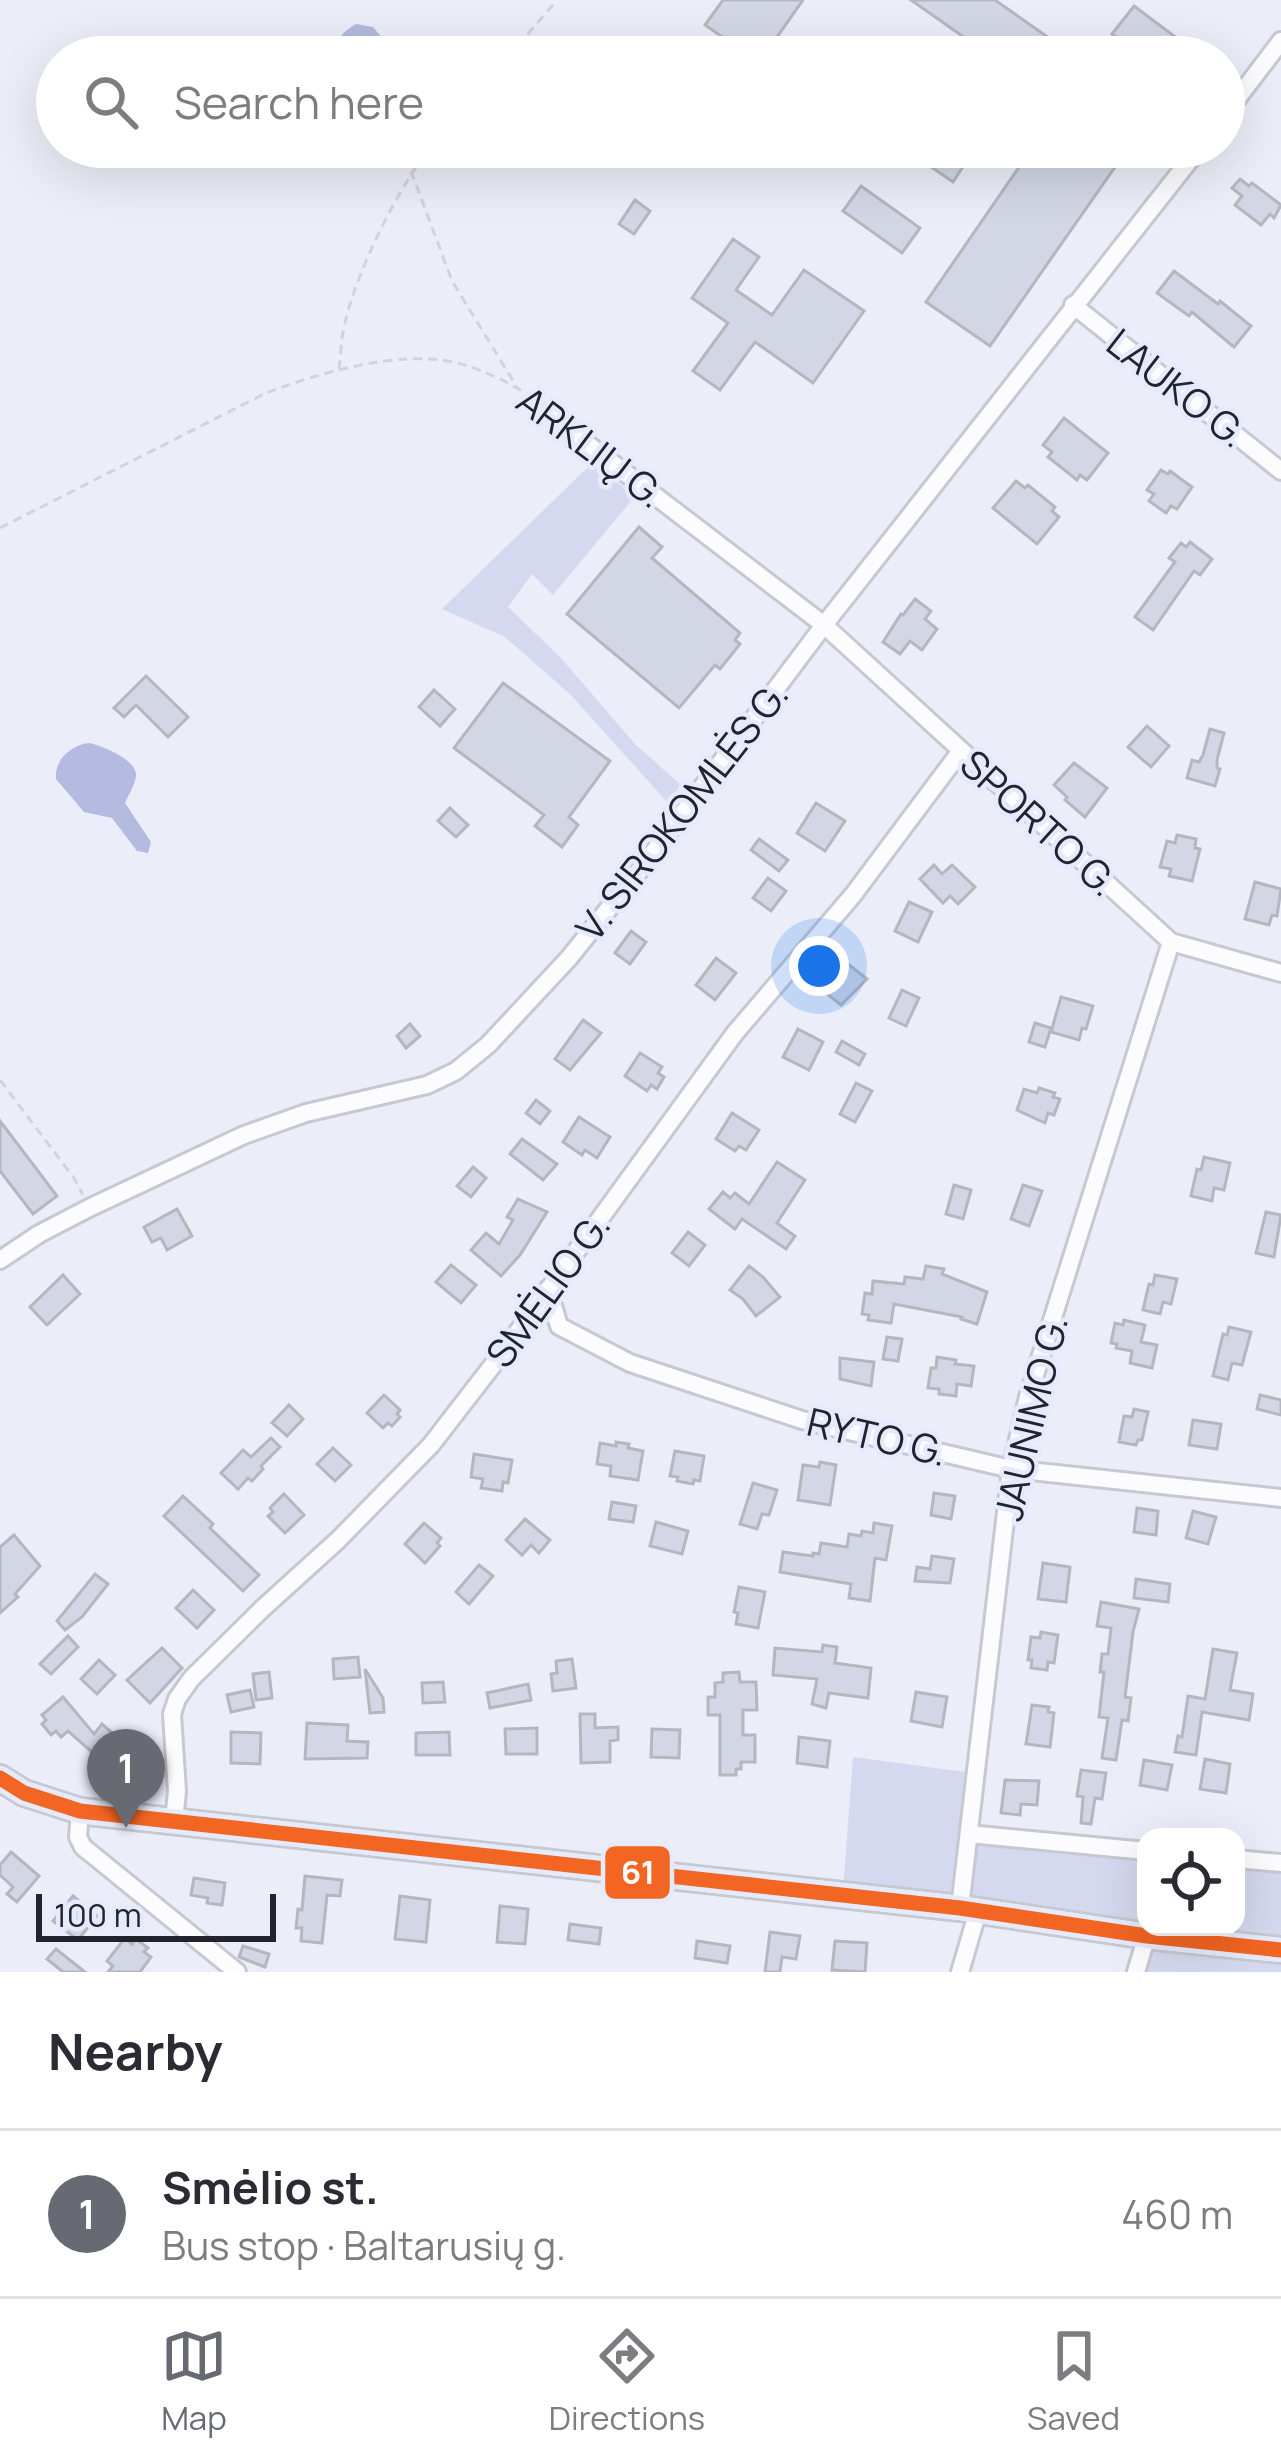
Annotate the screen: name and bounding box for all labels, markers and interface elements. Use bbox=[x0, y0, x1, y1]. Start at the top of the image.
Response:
search box bbox=[36, 36, 1245, 168]
icon: search bbox=[78, 69, 144, 135]
text: Search here bbox=[174, 71, 424, 133]
street label: LAUKO G. bbox=[1096, 315, 1259, 459]
street label: ARKLIŲ G. bbox=[507, 373, 677, 520]
street label: V. SIROKOMLĖS G. bbox=[563, 669, 800, 952]
street label: SPORTO G. bbox=[949, 737, 1130, 908]
your location bbox=[789, 936, 849, 996]
street label: SMĖLIO G. bbox=[473, 1201, 622, 1378]
street label: JAUNIMO G. bbox=[980, 1310, 1080, 1525]
street label: RYTO G. bbox=[802, 1394, 952, 1478]
pin: 1 bbox=[87, 1729, 165, 1828]
map controls bbox=[1137, 1828, 1245, 1936]
button: locate bbox=[1137, 1828, 1245, 1936]
line badge: 61 bbox=[603, 1844, 672, 1901]
text: 61 bbox=[621, 1849, 655, 1894]
scale bar bbox=[36, 1888, 276, 1941]
text: 100 m bbox=[54, 1892, 142, 1937]
text: Nearby bbox=[48, 2016, 223, 2085]
text: Smėlio st. bbox=[162, 2156, 379, 2218]
text: 1 bbox=[78, 2187, 96, 2241]
text: 460 m bbox=[1121, 2187, 1233, 2241]
text: Bus stop · Baltarusių g. bbox=[162, 2218, 566, 2272]
tab: Map bbox=[161, 2323, 227, 2440]
tab: Directions bbox=[549, 2323, 705, 2440]
tab: Saved bbox=[1027, 2323, 1120, 2440]

